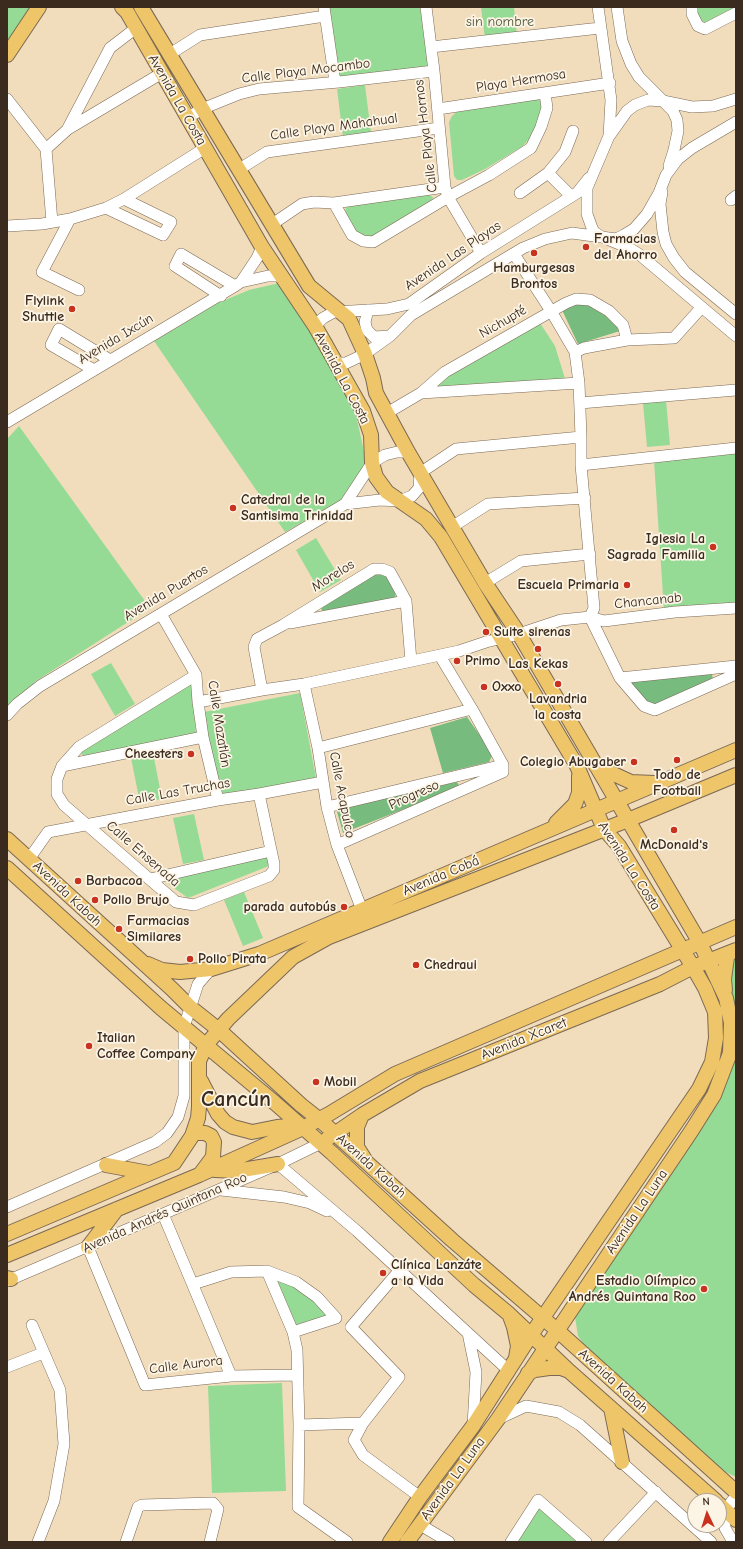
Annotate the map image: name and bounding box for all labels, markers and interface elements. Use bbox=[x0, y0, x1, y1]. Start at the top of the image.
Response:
park label: sin nombre bbox=[466, 14, 534, 30]
street label: Avenida La Costa bbox=[144, 52, 210, 148]
street label: Calle Playa Mocambo bbox=[241, 55, 371, 87]
street label: Playa Hermosa bbox=[475, 66, 567, 96]
street label: Calle Playa Hornos bbox=[411, 79, 441, 193]
street label: Calle Playa Mahahual bbox=[269, 110, 399, 144]
street label: Avenida Las Playas bbox=[402, 218, 504, 294]
place label: Farmacias del Ahorro bbox=[594, 231, 657, 264]
marker: Farmacias del Ahorro bbox=[581, 242, 591, 252]
marker: Hamburgesas Brontos bbox=[529, 248, 539, 258]
place label: Hamburgesas Brontos bbox=[493, 260, 575, 292]
place label: Flylink Shuttle bbox=[22, 293, 64, 326]
street label: Nichupté bbox=[476, 302, 530, 342]
marker: Flylink Shuttle bbox=[67, 304, 77, 314]
street label: Avenida Ixcún bbox=[75, 310, 157, 368]
street label: Avenida La Costa bbox=[311, 329, 373, 427]
place label: Catedral de la Santisima Trinidad bbox=[241, 492, 353, 524]
marker: Catedral de la Santisima Trinidad bbox=[228, 503, 238, 513]
place label: Iglesia La Sagrada Familia bbox=[607, 531, 705, 564]
marker: Iglesia La Sagrada Familia bbox=[708, 542, 718, 552]
street label: Morelos bbox=[308, 556, 358, 596]
street label: Avenida Puertos bbox=[121, 561, 211, 625]
place label: Escuela Primaria bbox=[517, 577, 619, 593]
marker: Escuela Primaria bbox=[622, 580, 632, 590]
street label: Chancanab bbox=[614, 589, 682, 613]
place label: Suite sirenas bbox=[494, 624, 571, 640]
marker: Suite sirenas bbox=[481, 627, 491, 637]
marker: Las Kekas bbox=[533, 644, 543, 654]
place label: Primo bbox=[465, 653, 500, 669]
marker: Primo bbox=[452, 656, 462, 666]
place label: Las Kekas bbox=[508, 656, 568, 672]
street label: Calle Mazatlán bbox=[204, 679, 234, 769]
place label: Oxxo bbox=[492, 679, 522, 695]
marker: Lavandria la costa bbox=[553, 679, 563, 689]
marker: Oxxo bbox=[479, 682, 489, 692]
place label: Lavandria la costa bbox=[529, 691, 587, 724]
place label: Cheesters bbox=[125, 746, 183, 762]
marker: Cheesters bbox=[186, 749, 196, 759]
street label: Calle Acapulco bbox=[325, 750, 359, 840]
place label: Colegio Abugaber bbox=[520, 754, 626, 770]
marker: Todo de Football bbox=[672, 755, 682, 765]
marker: Colegio Abugaber bbox=[629, 757, 639, 767]
place label: Todo de Football bbox=[653, 767, 701, 800]
street label: Calle Las Truchas bbox=[125, 775, 231, 809]
street label: Progreso bbox=[386, 776, 442, 814]
street label: Calle Ensenada bbox=[103, 817, 183, 891]
street label: Avenida La Costa bbox=[594, 819, 664, 913]
marker: McDonald's bbox=[669, 825, 679, 835]
place label: McDonald's bbox=[640, 837, 708, 853]
street label: Avenida Cobá bbox=[400, 852, 482, 900]
street label: Avenida Kabah bbox=[29, 858, 105, 930]
place label: Barbacoa bbox=[86, 873, 143, 889]
marker: Barbacoa bbox=[73, 876, 83, 886]
place label: Pollo Brujo bbox=[103, 892, 169, 908]
marker: Pollo Brujo bbox=[90, 895, 100, 905]
place label: parada autobús bbox=[243, 899, 336, 915]
marker: parada autobús bbox=[339, 902, 349, 912]
place label: Farmacias Similares bbox=[127, 913, 189, 946]
marker: Farmacias Similares bbox=[114, 924, 124, 934]
place label: Pollo Pirata bbox=[198, 951, 267, 967]
marker: Pollo Pirata bbox=[185, 954, 195, 964]
place label: Chedraui bbox=[424, 957, 477, 973]
marker: Chedraui bbox=[411, 960, 421, 970]
street label: Avenida Xcaret bbox=[479, 1014, 569, 1064]
place label: Italian Coffee Company bbox=[97, 1030, 195, 1062]
marker: Italian Coffee Company bbox=[84, 1041, 94, 1051]
place label: Mobil bbox=[324, 1074, 357, 1090]
marker: Mobil bbox=[311, 1077, 321, 1087]
district label: Cancún bbox=[201, 1087, 271, 1113]
street label: Avenida Kabah bbox=[333, 1130, 409, 1202]
street label: Avenida La Luna bbox=[602, 1166, 672, 1258]
street label: Avenida Andrés Quintana Roo bbox=[80, 1169, 250, 1257]
place label: Clínica Lanzáte a la Vida bbox=[391, 1257, 482, 1290]
marker: Clínica Lanzáte a la Vida bbox=[378, 1268, 388, 1278]
place label: Estadio Olímpico Andrés Quintana Roo bbox=[569, 1273, 696, 1306]
marker: Estadio Olímpico Andrés Quintana Roo bbox=[699, 1284, 709, 1294]
street label: Avenida Kabah bbox=[575, 1345, 651, 1417]
street label: Calle Aurora bbox=[148, 1352, 224, 1378]
street label: Avenida La Luna bbox=[417, 1434, 489, 1524]
north arrow bbox=[687, 1493, 727, 1533]
text: N bbox=[702, 1495, 710, 1508]

